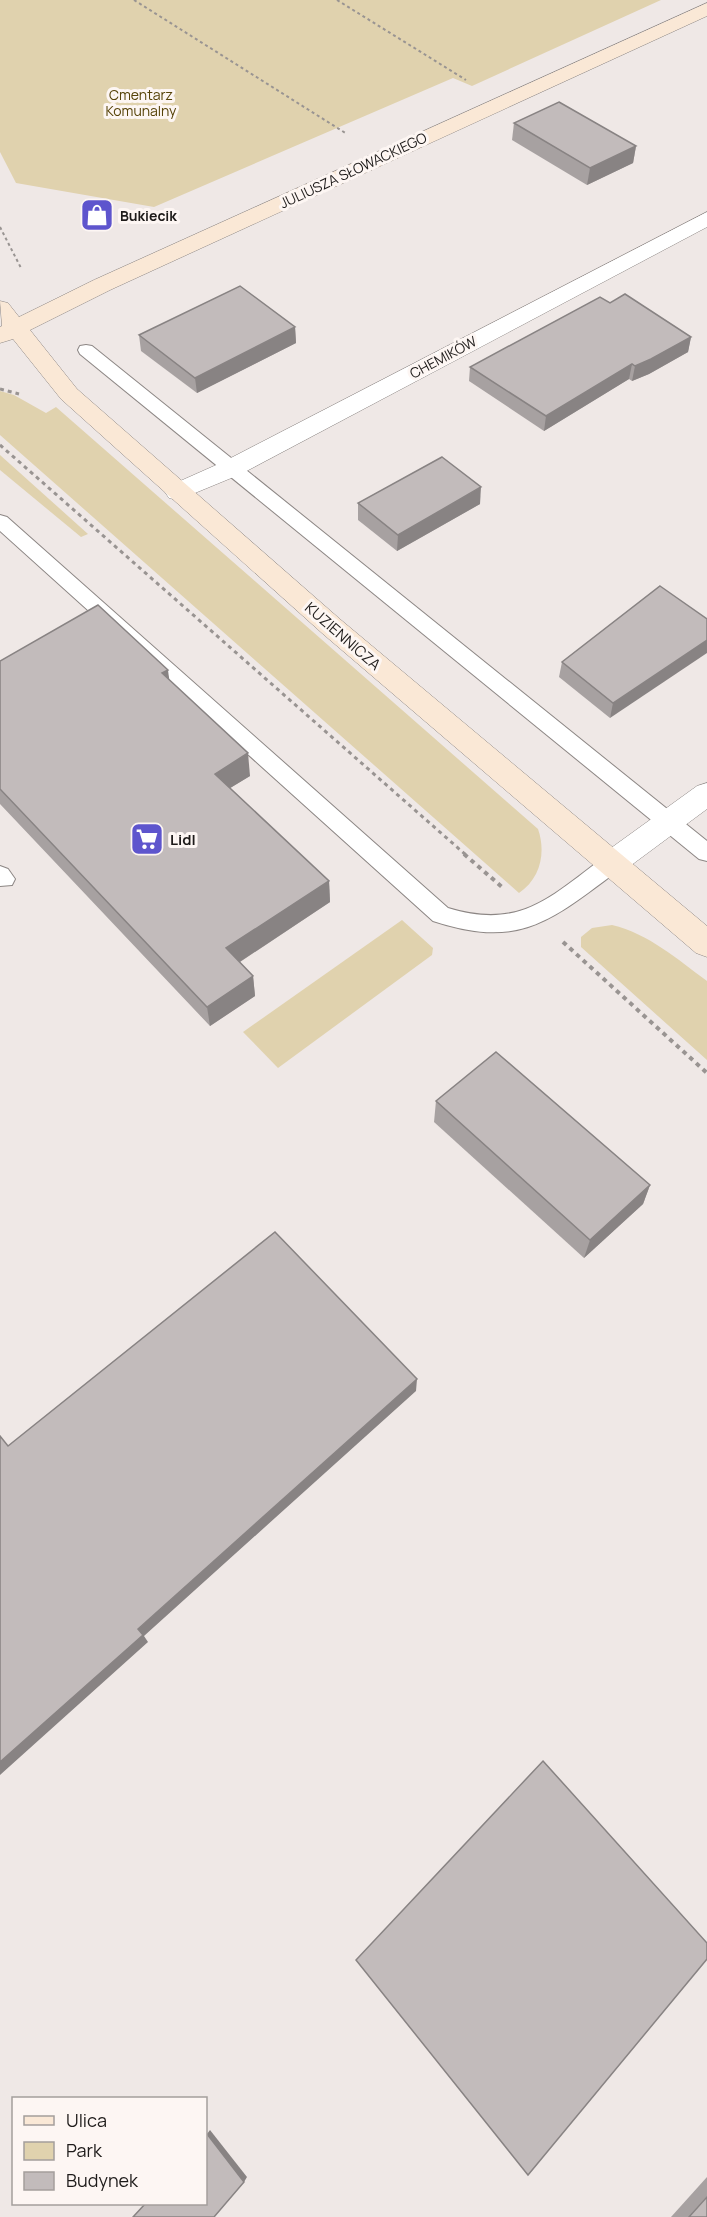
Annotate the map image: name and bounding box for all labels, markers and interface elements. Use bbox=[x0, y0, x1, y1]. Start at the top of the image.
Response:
park label: Cmentarz Komunalny bbox=[105, 85, 177, 120]
street label: JULIUSZA SŁOWACKIEGO bbox=[276, 128, 430, 212]
shop icon: Bukiecik bbox=[79, 197, 115, 233]
place label: Bukiecik bbox=[120, 206, 177, 225]
street label: CHEMIKÓW bbox=[406, 331, 480, 383]
street label: KUZIENNICZA bbox=[301, 597, 386, 675]
supermarket icon: Lidl bbox=[129, 821, 165, 857]
place label: Lidl bbox=[170, 829, 196, 850]
legend bbox=[12, 2097, 207, 2205]
text: Ulica bbox=[66, 2108, 107, 2132]
text: Park bbox=[66, 2138, 103, 2162]
text: Budynek bbox=[66, 2168, 139, 2192]

